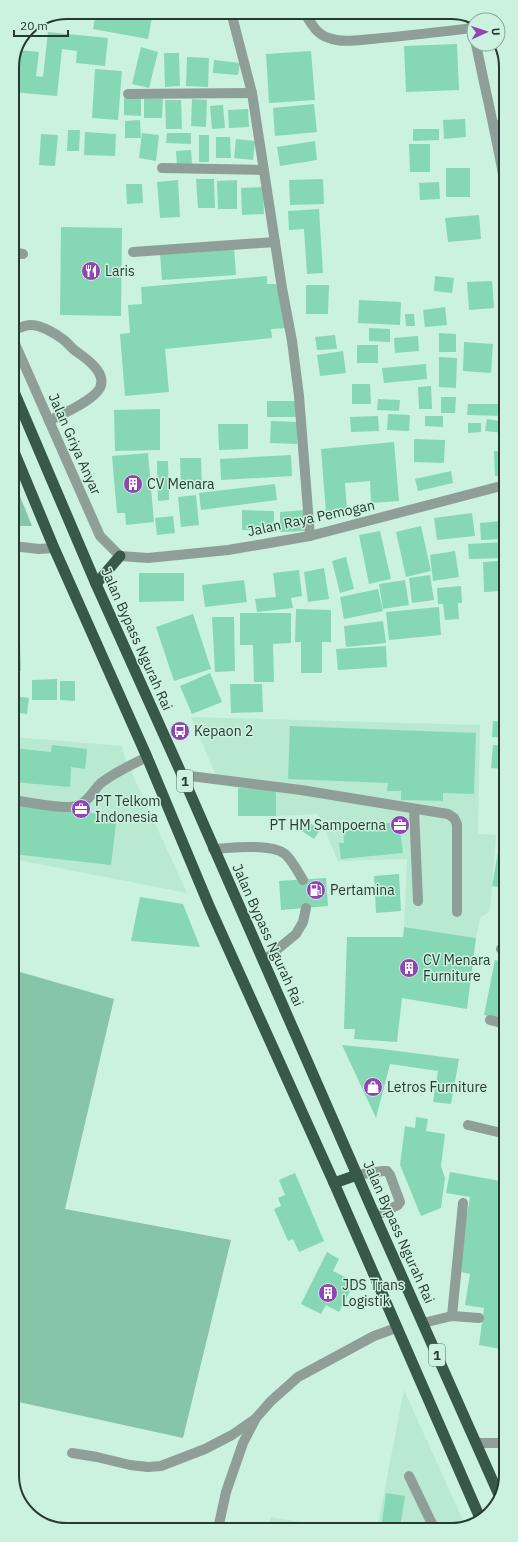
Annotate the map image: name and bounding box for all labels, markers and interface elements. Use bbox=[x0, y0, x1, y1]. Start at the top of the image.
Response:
scale bar bbox=[14, 12, 68, 38]
north arrow bbox=[466, 12, 506, 52]
text: 20 m bbox=[20, 18, 48, 33]
text: U bbox=[489, 27, 503, 36]
restaurant icon: Laris bbox=[80, 260, 102, 282]
place label: Laris bbox=[105, 262, 135, 280]
street label: Jalan Griya Anyar bbox=[45, 390, 105, 498]
building icon: CV Menara bbox=[122, 473, 144, 495]
place label: CV Menara bbox=[147, 475, 215, 493]
street label: Jalan Raya Pemogan bbox=[246, 496, 376, 540]
street label: Jalan Bypass Ngurah Rai bbox=[97, 565, 177, 713]
bus stop icon: Kepaon 2 bbox=[169, 720, 191, 742]
place label: Kepaon 2 bbox=[194, 722, 253, 740]
road number: 1 bbox=[177, 770, 193, 792]
place label: PT Telkom Indonesia bbox=[95, 792, 161, 826]
office icon: PT Telkom Indonesia bbox=[70, 798, 92, 820]
office icon: PT HM Sampoerna bbox=[389, 814, 411, 836]
place label: PT HM Sampoerna bbox=[270, 816, 387, 834]
street label: Jalan Bypass Ngurah Rai bbox=[228, 861, 308, 1009]
fuel station icon: Pertamina bbox=[305, 879, 327, 901]
place label: Pertamina bbox=[330, 881, 395, 899]
place label: CV Menara Furniture bbox=[423, 951, 491, 985]
building icon: CV Menara Furniture bbox=[398, 957, 420, 979]
shop icon: Letros Furniture bbox=[362, 1076, 384, 1098]
place label: Letros Furniture bbox=[387, 1078, 487, 1096]
street label: Jalan Bypass Ngurah Rai bbox=[359, 1158, 439, 1306]
place label: JDS Trans Logistik bbox=[342, 1276, 405, 1310]
building icon: JDS Trans Logistik bbox=[317, 1282, 339, 1304]
road number: 1 bbox=[429, 1344, 445, 1366]

